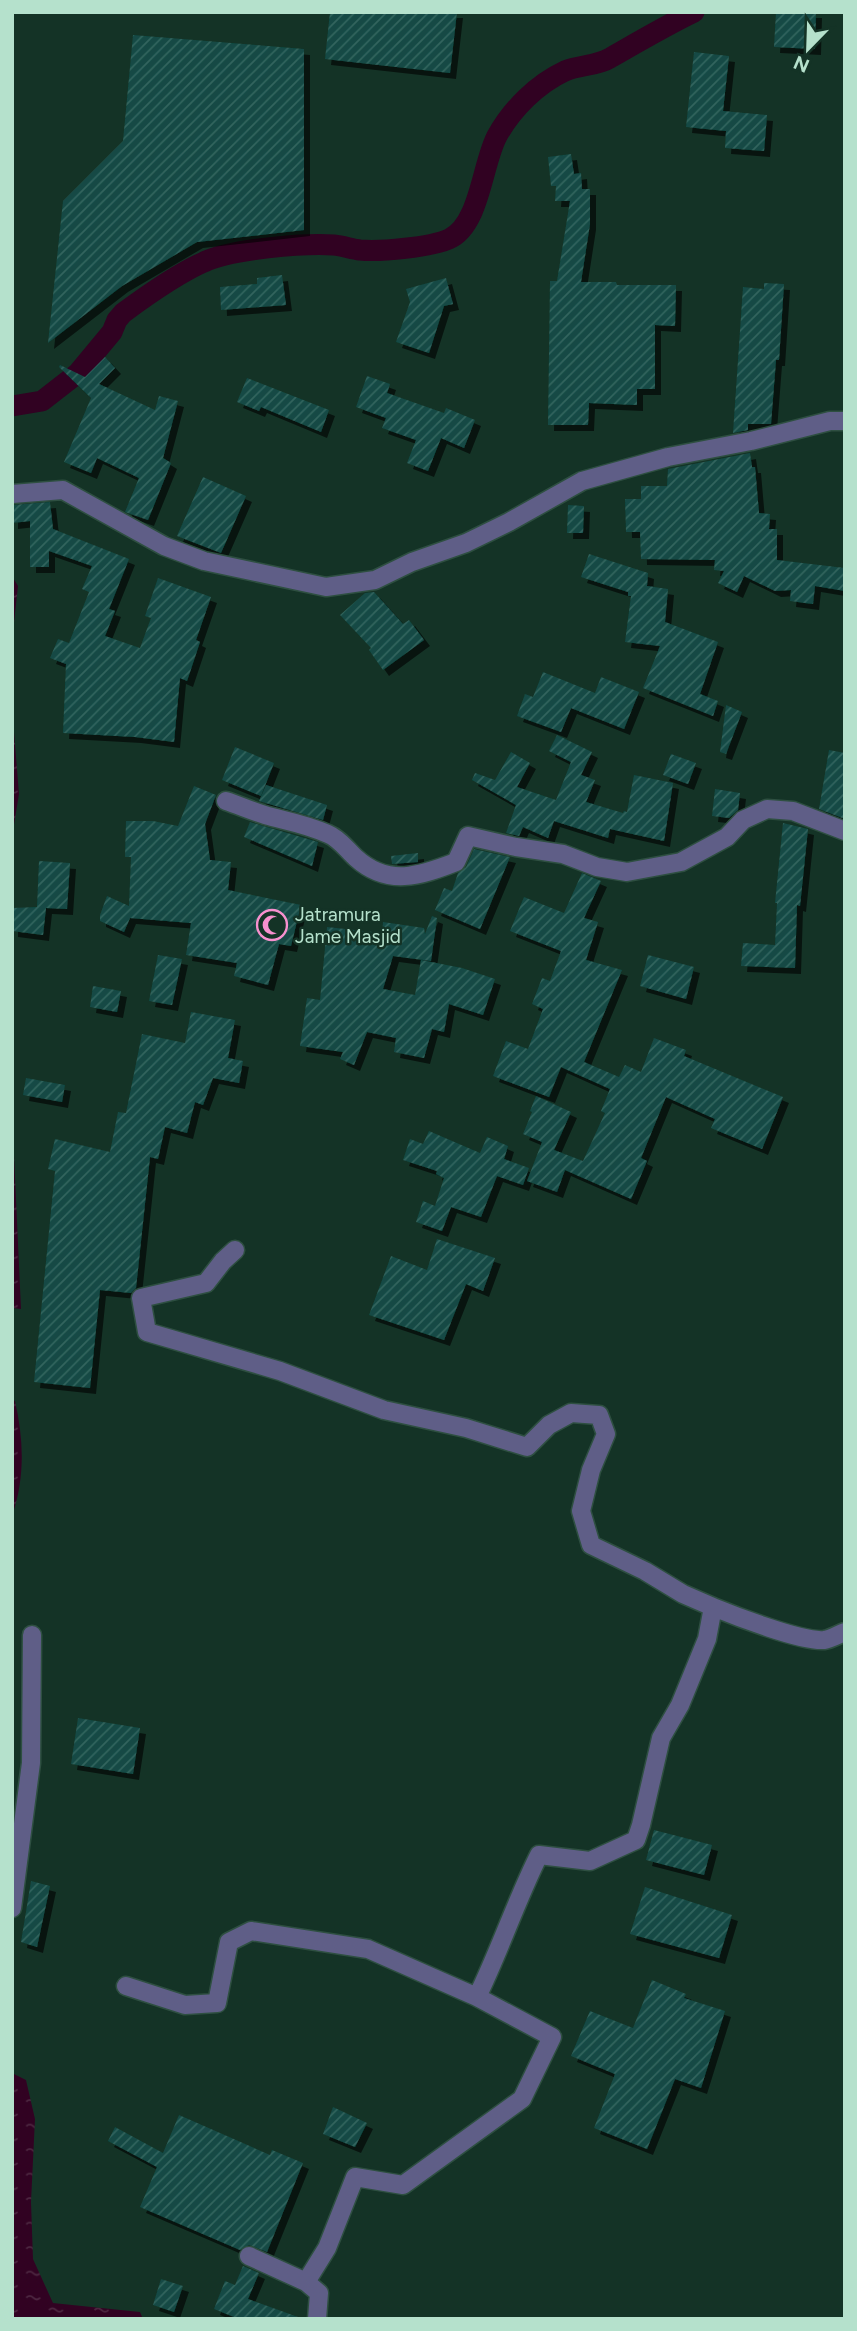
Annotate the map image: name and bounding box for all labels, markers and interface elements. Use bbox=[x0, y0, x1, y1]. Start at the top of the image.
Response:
north arrow bbox=[773, 14, 843, 84]
text: N bbox=[790, 51, 813, 78]
place label: Jatramura Jame Masjid bbox=[295, 903, 401, 948]
mosque icon: Jatramura Jame Masjid bbox=[255, 908, 289, 942]

